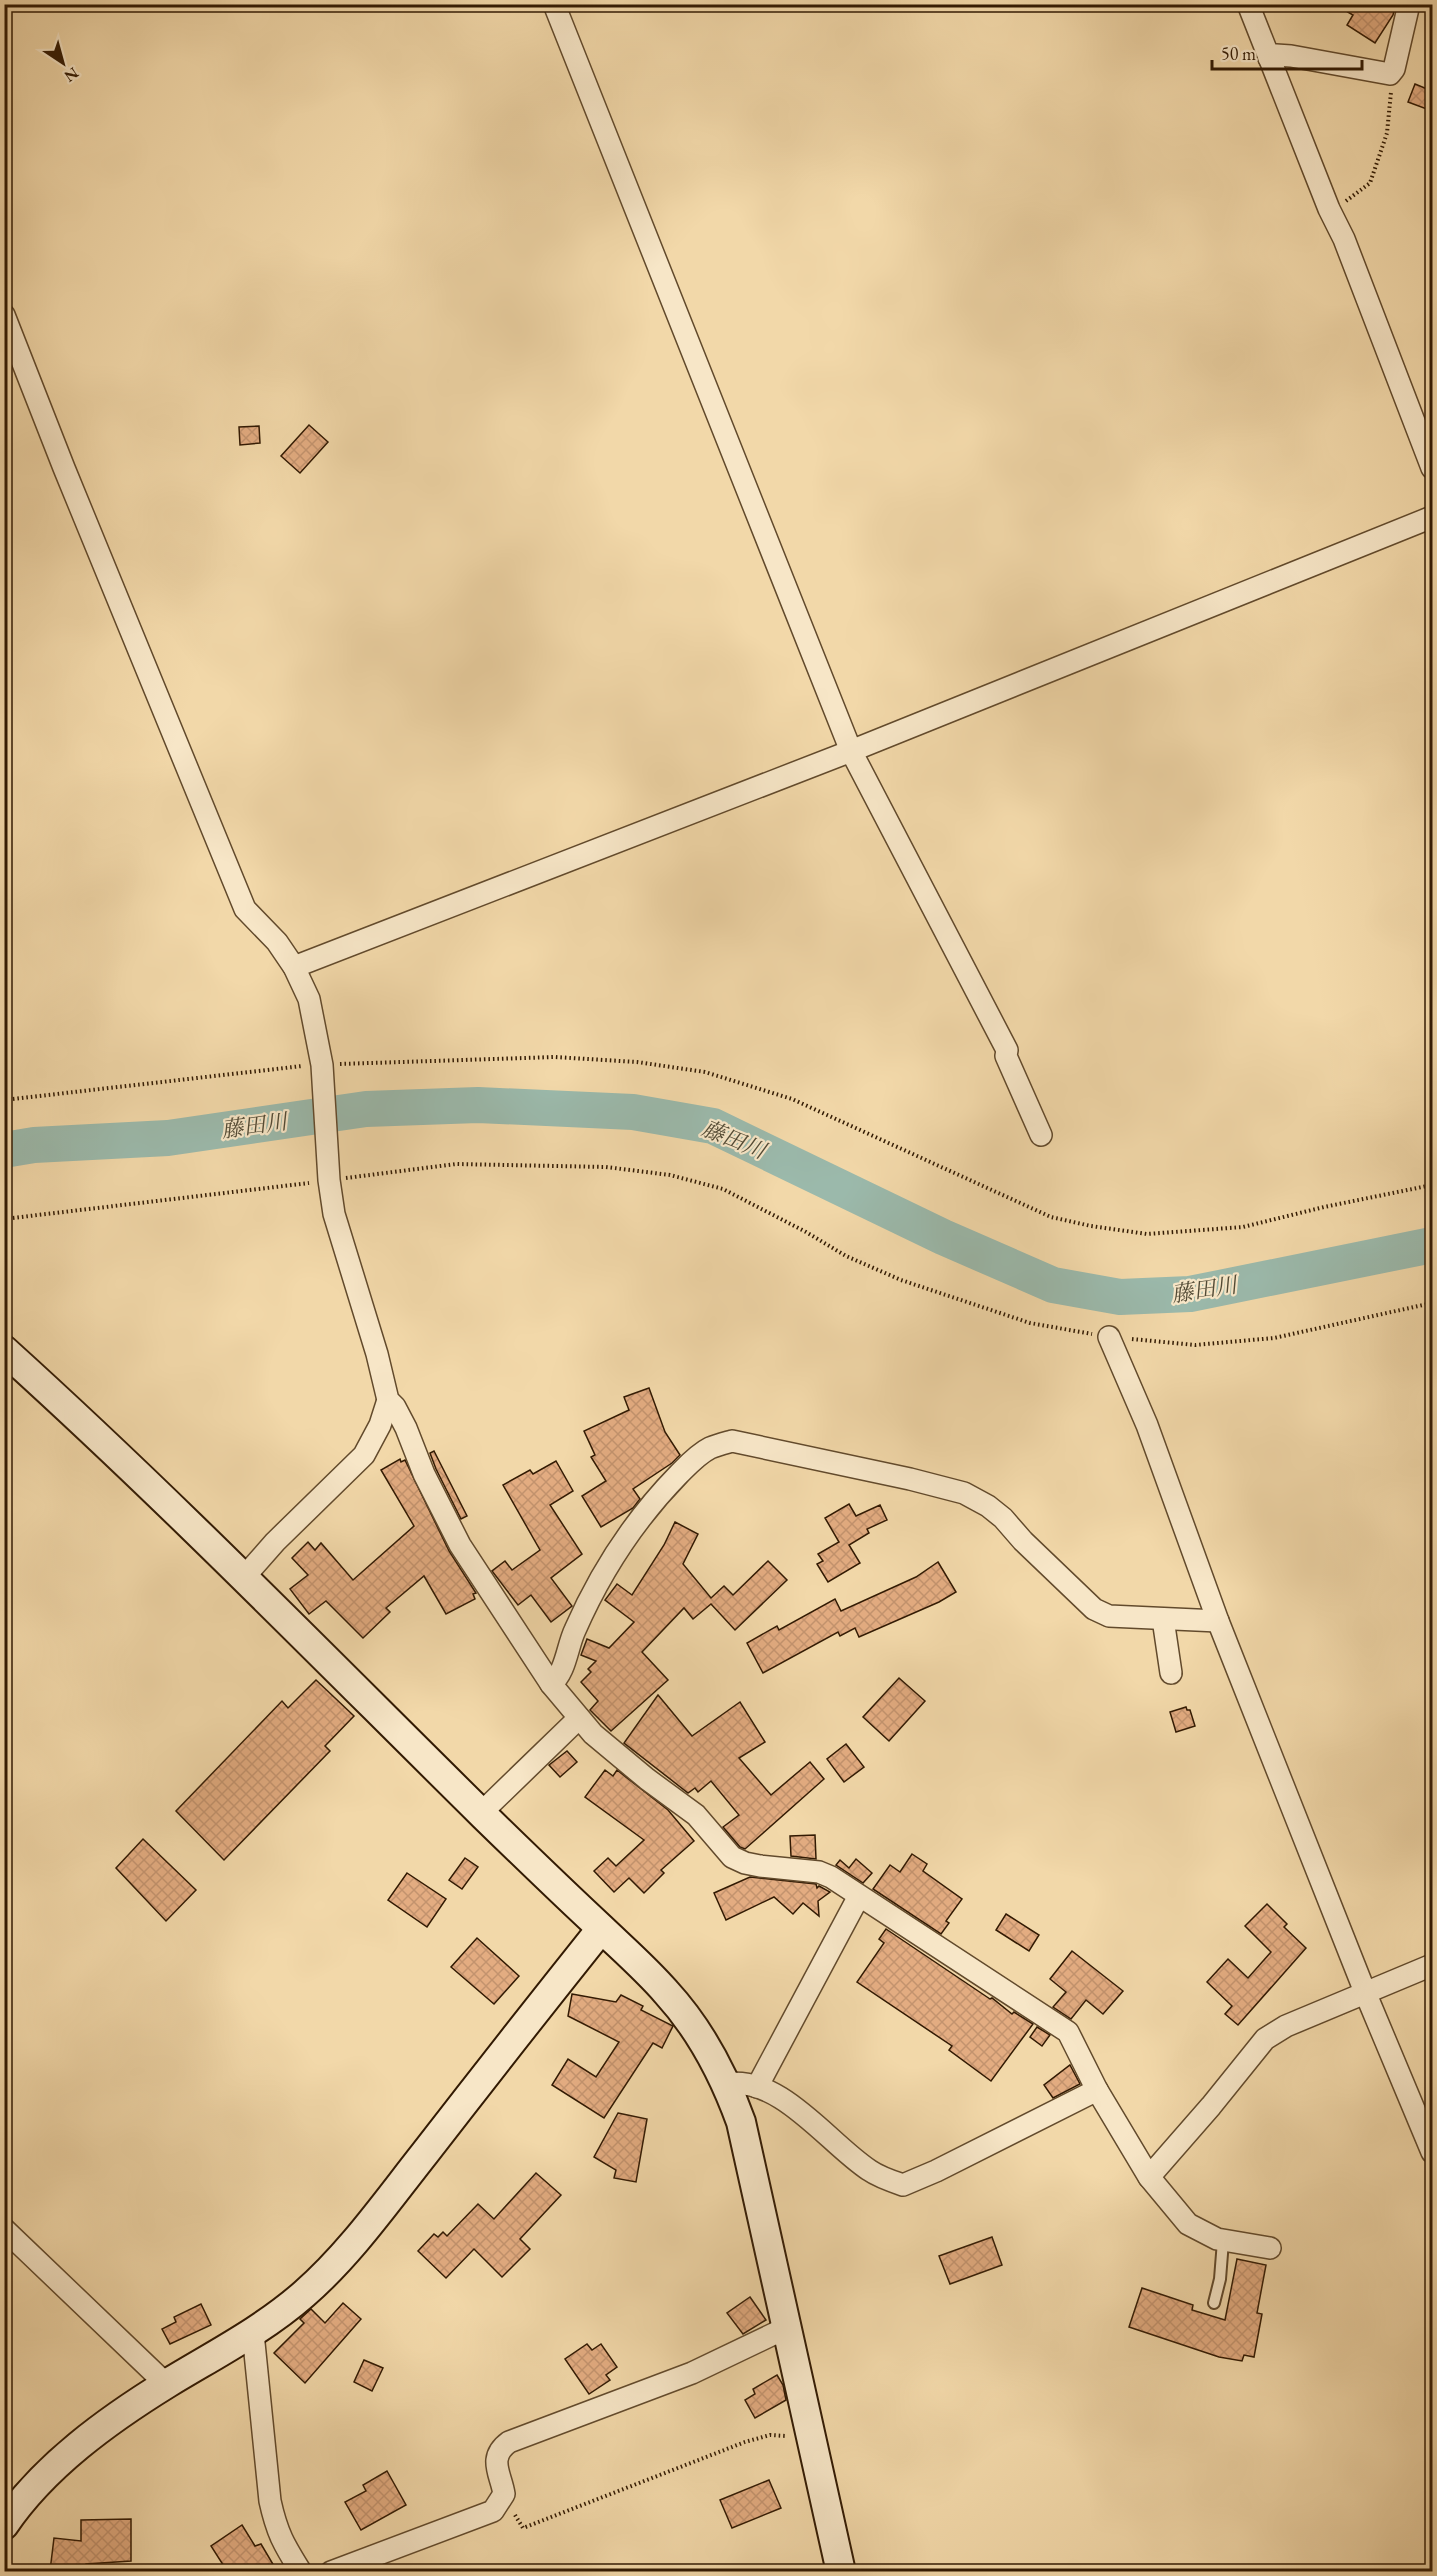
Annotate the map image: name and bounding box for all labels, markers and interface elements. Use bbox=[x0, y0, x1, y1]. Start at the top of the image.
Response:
north arrow bbox=[33, 33, 93, 93]
scale bar bbox=[1212, 33, 1362, 71]
text: 50 m bbox=[1221, 42, 1256, 65]
text: N bbox=[60, 62, 83, 87]
water label: 藤田川 bbox=[219, 1106, 291, 1144]
water label: 藤田川 bbox=[698, 1114, 772, 1166]
water label: 藤田川 bbox=[1169, 1270, 1241, 1309]

